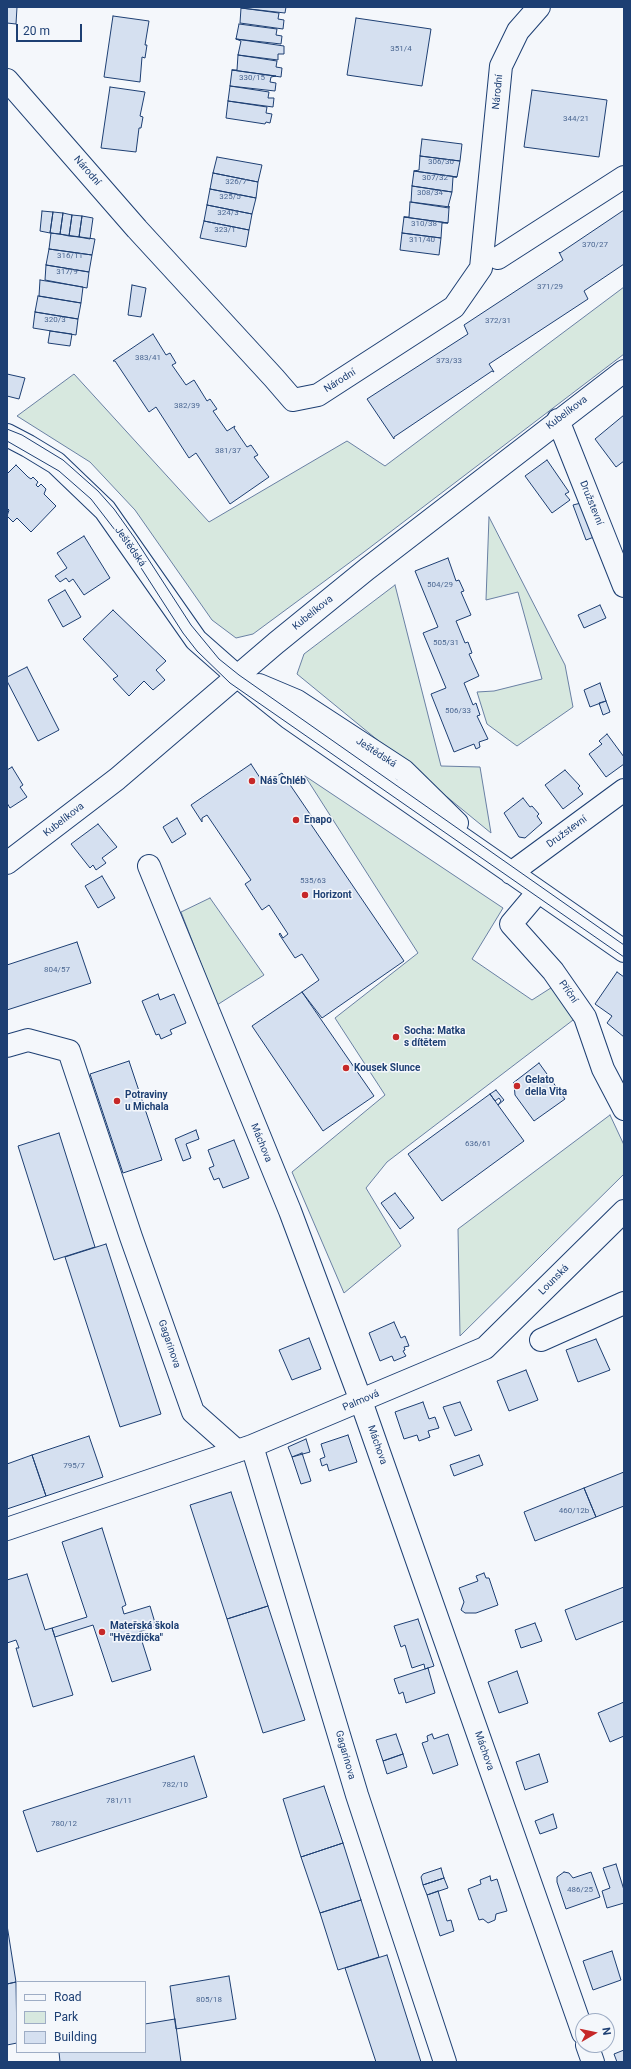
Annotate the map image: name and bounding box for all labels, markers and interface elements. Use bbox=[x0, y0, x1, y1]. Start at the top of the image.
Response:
scale bar bbox=[18, 16, 84, 42]
text: 20 m bbox=[23, 24, 50, 38]
house number: 351/4 bbox=[390, 44, 412, 54]
house number: 330/15 bbox=[239, 73, 265, 83]
street label: Národní bbox=[490, 74, 506, 110]
house number: 344/21 bbox=[563, 114, 589, 124]
street label: Národní bbox=[71, 154, 103, 188]
house number: 306/30 bbox=[428, 157, 454, 167]
house number: 307/32 bbox=[422, 173, 448, 183]
house number: 326/7 bbox=[225, 177, 247, 187]
house number: 308/34 bbox=[417, 188, 443, 198]
house number: 325/5 bbox=[219, 192, 241, 202]
house number: 324/3 bbox=[217, 208, 239, 218]
house number: 310/38 bbox=[411, 219, 437, 229]
house number: 323/1 bbox=[214, 225, 236, 235]
house number: 311/40 bbox=[409, 235, 435, 245]
house number: 370/27 bbox=[582, 240, 608, 250]
house number: 316/11 bbox=[57, 251, 83, 261]
house number: 317/9 bbox=[56, 267, 78, 277]
house number: 371/29 bbox=[537, 282, 563, 292]
house number: 320/3 bbox=[44, 315, 66, 325]
house number: 372/31 bbox=[485, 316, 511, 326]
house number: 383/41 bbox=[135, 353, 161, 363]
house number: 373/33 bbox=[436, 356, 462, 366]
street label: Národní bbox=[322, 367, 358, 395]
street label: Kubelíkova bbox=[544, 394, 590, 432]
house number: 382/39 bbox=[174, 401, 200, 411]
house number: 381/37 bbox=[215, 446, 241, 456]
street label: Družstevní bbox=[577, 479, 605, 527]
street label: Ještědská bbox=[112, 525, 148, 569]
house number: 504/29 bbox=[427, 580, 453, 590]
street label: Kubelíkova bbox=[290, 593, 336, 633]
house number: 505/31 bbox=[433, 638, 459, 648]
house number: 506/33 bbox=[445, 706, 471, 716]
street label: Ještědská bbox=[353, 735, 399, 771]
place label: Náš Chléb bbox=[260, 775, 306, 787]
marker: Náš Chléb bbox=[247, 776, 257, 786]
street label: Kubelíkova bbox=[41, 800, 87, 840]
street label: Družstevní bbox=[544, 813, 590, 851]
place label: Enapo bbox=[304, 814, 332, 826]
marker: Enapo bbox=[291, 815, 301, 825]
house number: 535/63 bbox=[300, 876, 326, 886]
place label: Horizont bbox=[313, 889, 352, 901]
marker: Horizont bbox=[300, 890, 310, 900]
house number: 804/57 bbox=[44, 965, 70, 975]
street label: Příční bbox=[556, 978, 580, 1006]
place label: Socha: Matka s dítětem bbox=[404, 1025, 465, 1048]
marker: Socha: Matka s dítětem bbox=[391, 1032, 401, 1042]
place label: Kousek Slunce bbox=[354, 1062, 420, 1074]
marker: Kousek Slunce bbox=[341, 1063, 351, 1073]
place label: Gelato della Vita bbox=[525, 1074, 567, 1098]
marker: Gelato della Vita bbox=[512, 1081, 522, 1091]
place label: Potraviny u Michala bbox=[125, 1089, 169, 1112]
marker: Potraviny u Michala bbox=[112, 1096, 122, 1106]
street label: Máchova bbox=[248, 1122, 274, 1164]
house number: 636/61 bbox=[465, 1139, 491, 1149]
street label: Lounská bbox=[536, 1262, 572, 1298]
street label: Gagarinova bbox=[155, 1318, 183, 1370]
street label: Palmová bbox=[341, 1388, 381, 1414]
street label: Máchova bbox=[365, 1424, 389, 1466]
house number: 795/7 bbox=[63, 1461, 85, 1471]
house number: 460/12b bbox=[559, 1506, 589, 1516]
place label: Mateřská škola "Hvězdička" bbox=[110, 1620, 179, 1644]
marker: Mateřská škola "Hvězdička" bbox=[97, 1627, 107, 1637]
street label: Gagarinova bbox=[332, 1729, 358, 1781]
street label: Máchova bbox=[472, 1730, 496, 1772]
house number: 782/10 bbox=[162, 1780, 188, 1790]
house number: 781/11 bbox=[106, 1796, 132, 1806]
house number: 780/12 bbox=[51, 1819, 77, 1829]
house number: 486/25 bbox=[567, 1885, 593, 1895]
legend bbox=[16, 1981, 146, 2053]
text: Road bbox=[54, 1990, 82, 2004]
house number: 805/18 bbox=[196, 1995, 222, 2005]
text: Park bbox=[54, 2010, 78, 2024]
north arrow bbox=[575, 2013, 615, 2053]
text: N bbox=[599, 2026, 613, 2036]
text: Building bbox=[54, 2030, 97, 2044]

